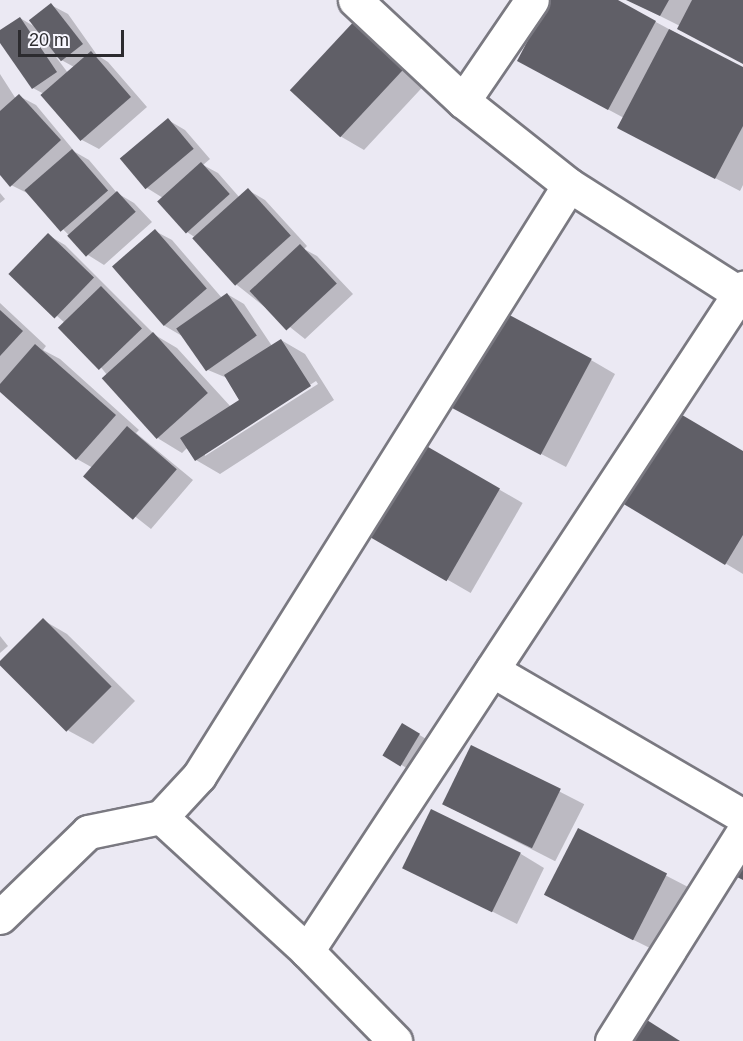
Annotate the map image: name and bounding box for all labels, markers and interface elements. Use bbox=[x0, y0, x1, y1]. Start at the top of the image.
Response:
scale bar bbox=[21, 18, 128, 56]
text: 20 m bbox=[29, 30, 69, 50]

